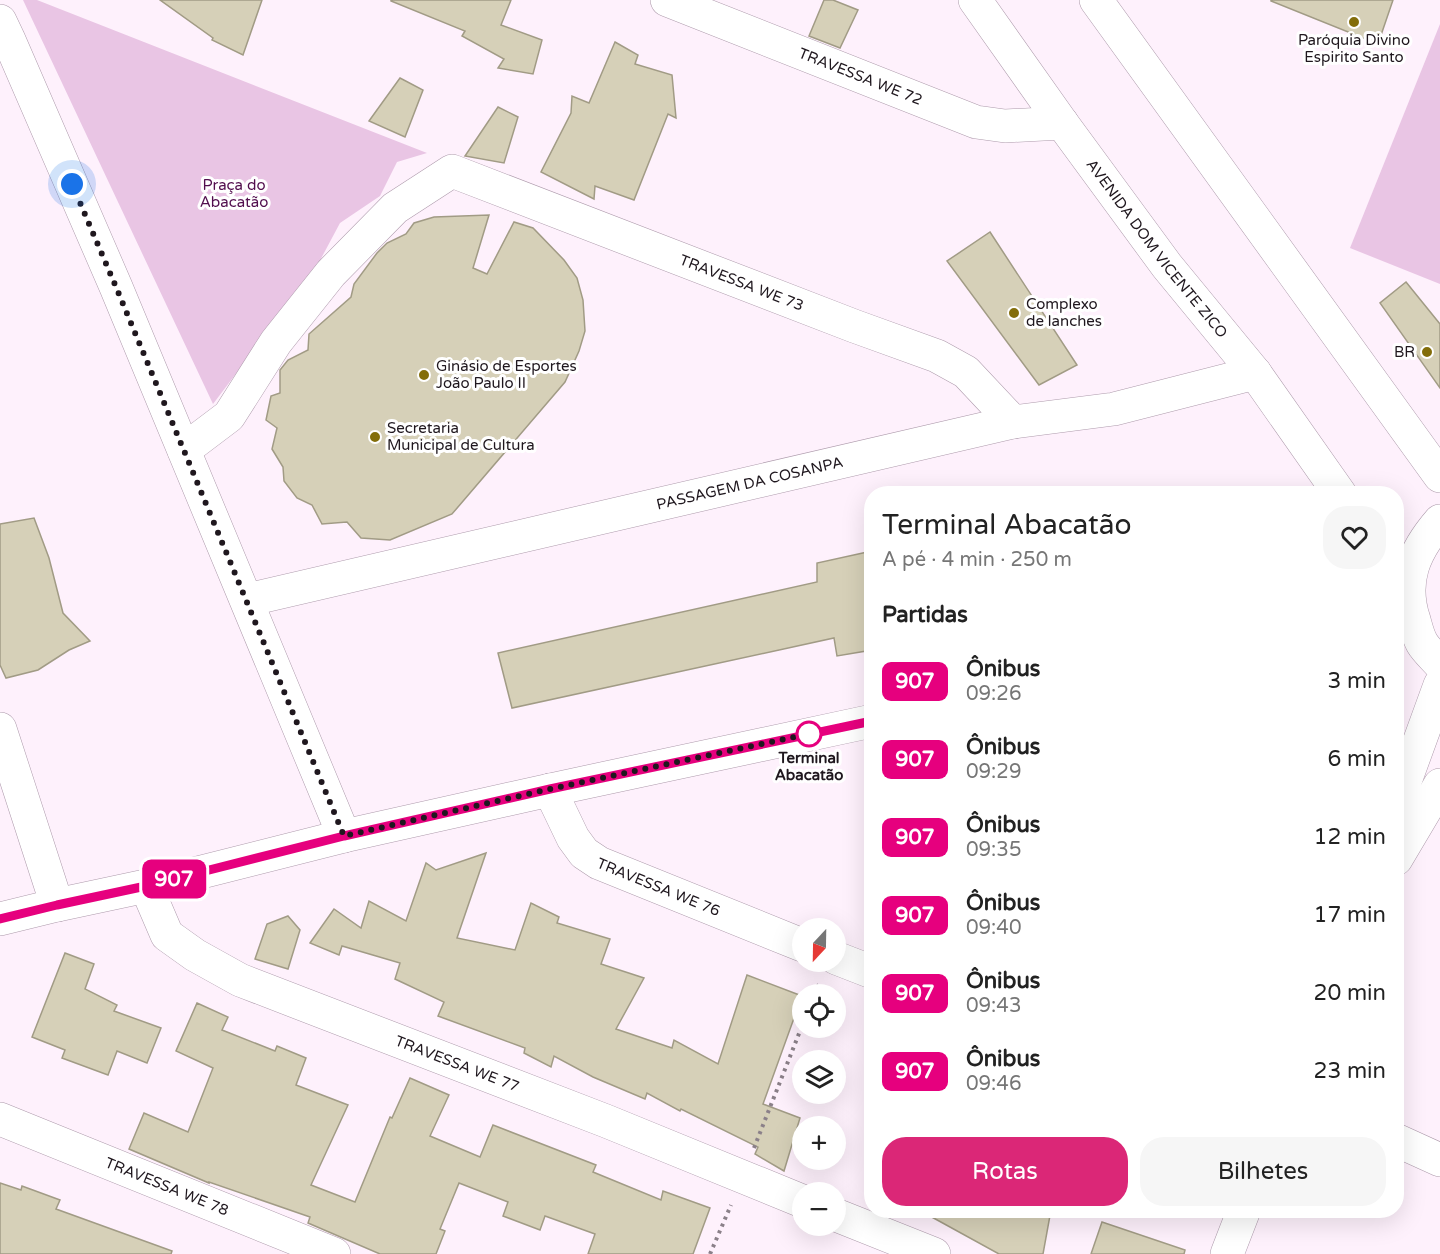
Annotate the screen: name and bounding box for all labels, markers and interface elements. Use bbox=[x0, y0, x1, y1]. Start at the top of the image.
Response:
marker: Paróquia Divino Espirito Santo bbox=[1347, 15, 1361, 29]
place label: Paróquia Divino Espirito Santo bbox=[1298, 31, 1410, 66]
street label: TRAVESSA WE 72 bbox=[796, 44, 925, 109]
street label: AVENIDA DOM VICENTE ZICO bbox=[1083, 156, 1231, 341]
your location bbox=[57, 169, 87, 199]
park label: Praça do Abacatão bbox=[200, 176, 268, 211]
street label: TRAVESSA WE 73 bbox=[677, 251, 806, 315]
place label: Complexo de lanches bbox=[1026, 295, 1102, 330]
marker: Complexo de lanches bbox=[1007, 306, 1021, 320]
place label: BR bbox=[1394, 343, 1415, 361]
marker: BR bbox=[1420, 345, 1434, 359]
place label: Ginásio de Esportes João Paulo II bbox=[436, 357, 577, 392]
marker: Ginásio de Esportes João Paulo II bbox=[417, 368, 431, 382]
place label: Secretaria Municipal de Cultura bbox=[387, 419, 535, 454]
marker: Secretaria Municipal de Cultura bbox=[368, 430, 382, 444]
street label: PASSAGEM DA COSANPA bbox=[655, 453, 845, 514]
button: heart bbox=[1323, 506, 1386, 569]
text: Terminal Abacatão bbox=[882, 508, 1131, 542]
text: A pé · 4 min · 250 m bbox=[882, 548, 1072, 572]
text: Partidas bbox=[882, 602, 968, 628]
text: Ônibus bbox=[966, 656, 1040, 682]
text: 3 min bbox=[1327, 668, 1386, 694]
text: 907 bbox=[895, 669, 935, 694]
text: 09:26 bbox=[966, 682, 1021, 706]
marker: Terminal Abacatão bbox=[796, 721, 822, 747]
text: Ônibus bbox=[966, 734, 1040, 760]
text: 6 min bbox=[1327, 746, 1386, 772]
text: 907 bbox=[895, 747, 935, 772]
place label: Terminal Abacatão bbox=[775, 749, 843, 784]
text: 09:29 bbox=[966, 760, 1021, 784]
text: Ônibus bbox=[966, 812, 1040, 838]
text: 12 min bbox=[1314, 824, 1386, 850]
text: 907 bbox=[895, 825, 935, 850]
text: 09:35 bbox=[966, 838, 1021, 862]
street label: TRAVESSA WE 76 bbox=[594, 854, 723, 920]
line badge: 907 bbox=[140, 860, 208, 898]
text: 907 bbox=[154, 867, 194, 892]
text: Ônibus bbox=[966, 890, 1040, 916]
text: 17 min bbox=[1314, 902, 1386, 928]
text: 907 bbox=[895, 903, 935, 928]
text: 09:40 bbox=[966, 916, 1021, 940]
north arrow bbox=[792, 918, 846, 972]
map controls bbox=[792, 918, 846, 1236]
text: Ônibus bbox=[966, 968, 1040, 994]
text: 20 min bbox=[1314, 980, 1386, 1006]
text: 907 bbox=[895, 981, 935, 1006]
button: locate bbox=[792, 984, 846, 1038]
text: 09:43 bbox=[966, 994, 1021, 1018]
street label: TRAVESSA WE 77 bbox=[393, 1032, 522, 1096]
text: Ônibus bbox=[966, 1046, 1040, 1072]
button: layers bbox=[792, 1050, 846, 1104]
text: 23 min bbox=[1314, 1058, 1386, 1084]
text: 907 bbox=[895, 1059, 935, 1084]
text: 09:46 bbox=[966, 1072, 1021, 1096]
button: + bbox=[792, 1116, 846, 1170]
button: Rotas bbox=[882, 1137, 1128, 1206]
button: Bilhetes bbox=[1140, 1137, 1386, 1206]
street label: TRAVESSA WE 78 bbox=[103, 1153, 231, 1219]
button: − bbox=[792, 1182, 846, 1236]

